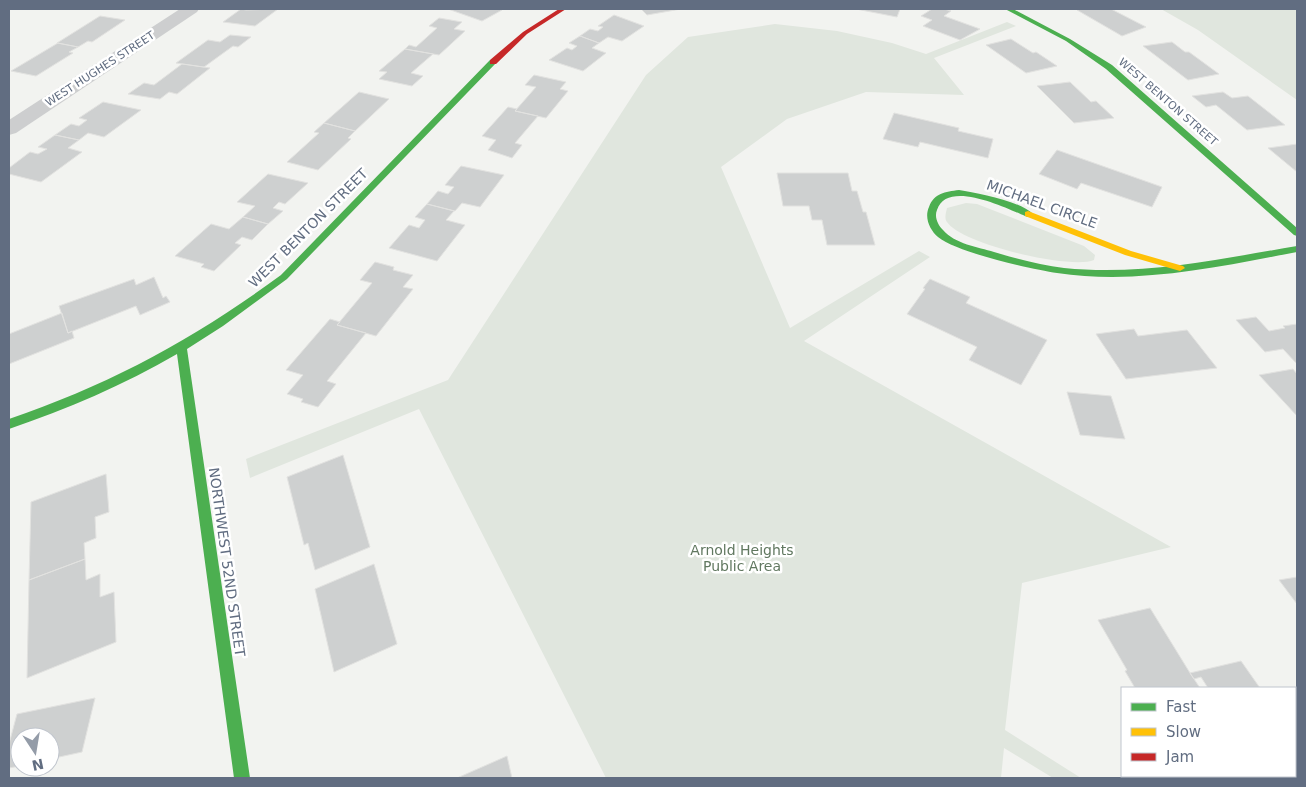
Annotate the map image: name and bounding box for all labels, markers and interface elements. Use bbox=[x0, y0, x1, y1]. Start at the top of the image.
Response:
street label: WEST HUGHES STREET bbox=[43, 29, 157, 109]
street label: WEST BENTON STREET bbox=[1116, 55, 1220, 149]
street label: WEST BENTON STREET bbox=[245, 165, 371, 291]
street label: MICHAEL CIRCLE bbox=[985, 177, 1099, 231]
street label: NORTHWEST 52ND STREET bbox=[206, 466, 248, 658]
park label: Arnold Heights Public Area bbox=[690, 542, 794, 574]
legend bbox=[1121, 687, 1296, 777]
text: Fast bbox=[1166, 698, 1196, 716]
text: Slow bbox=[1166, 723, 1201, 741]
north arrow bbox=[10, 727, 60, 777]
text: Jam bbox=[1165, 748, 1194, 766]
text: N bbox=[30, 756, 45, 774]

